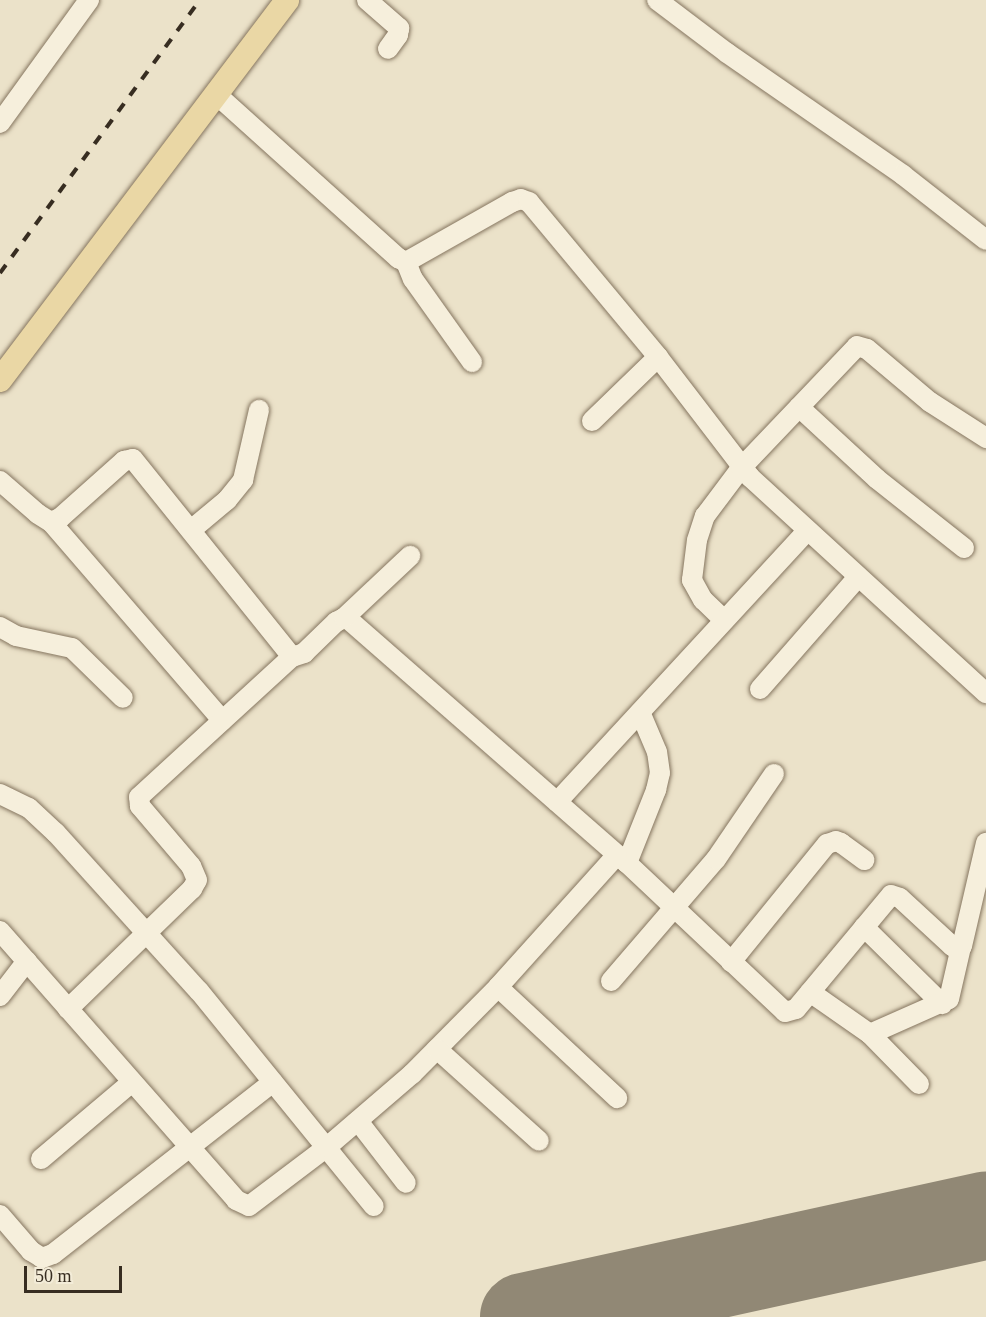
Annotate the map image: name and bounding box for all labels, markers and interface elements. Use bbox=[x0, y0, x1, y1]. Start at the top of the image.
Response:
scale bar bbox=[27, 1254, 124, 1292]
text: 50 m bbox=[35, 1266, 72, 1286]

